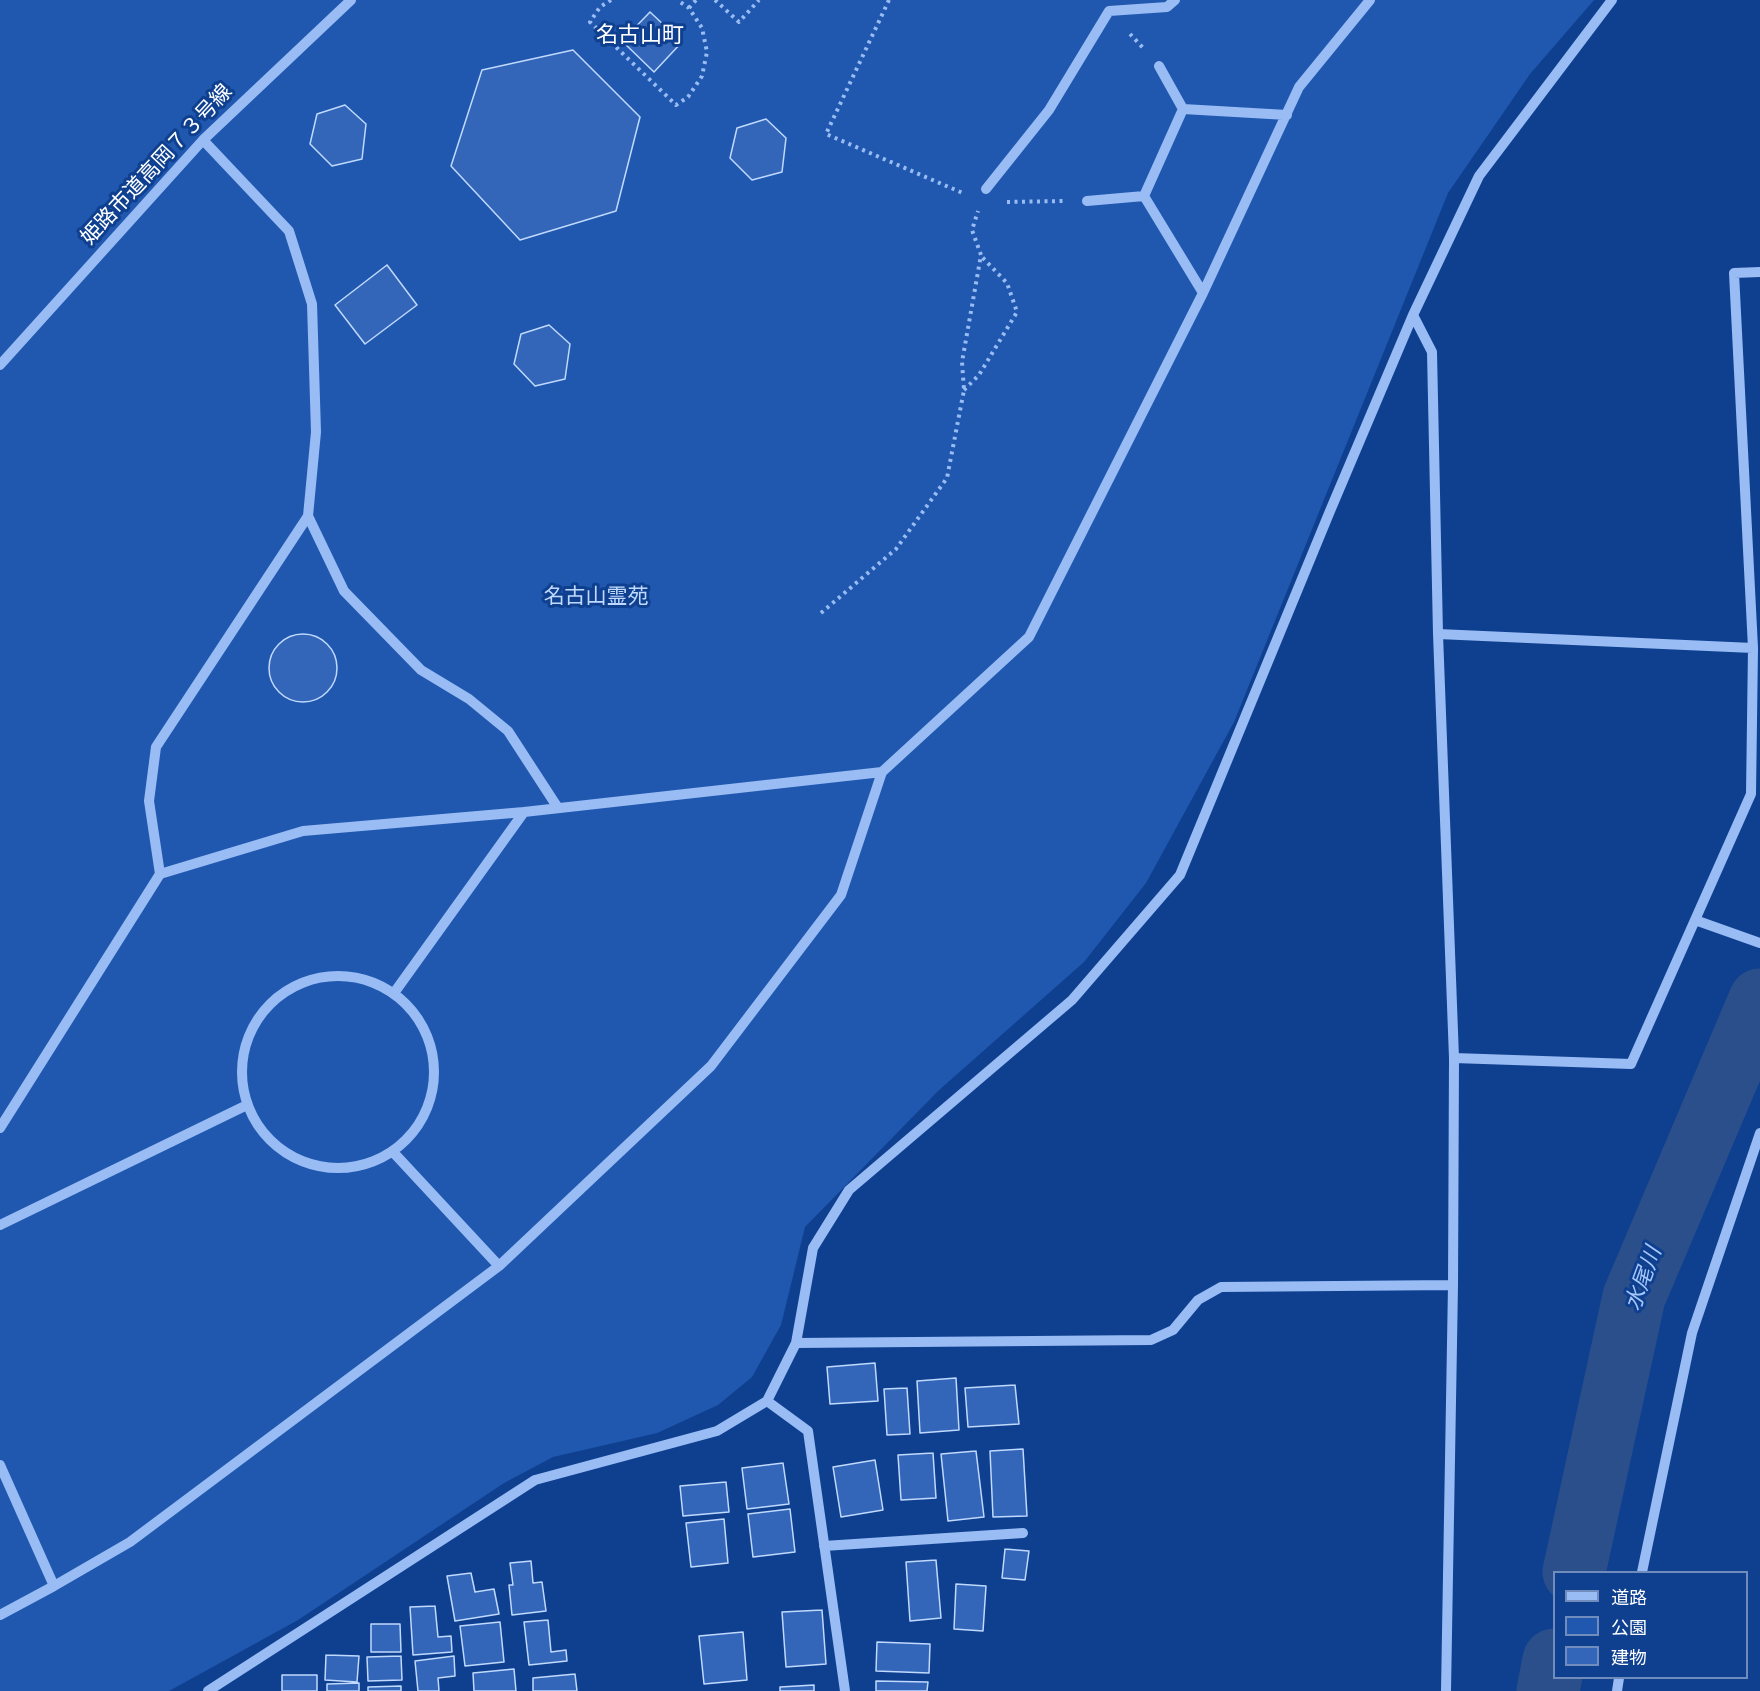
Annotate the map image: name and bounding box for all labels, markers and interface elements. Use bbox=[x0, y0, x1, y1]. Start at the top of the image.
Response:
district label: 名古山町 bbox=[596, 23, 684, 49]
street label: 姫路市道高岡７３号線 bbox=[76, 80, 238, 250]
park label: 名古山霊苑 bbox=[544, 584, 648, 610]
water label: 水尾川 bbox=[1620, 1243, 1668, 1315]
legend bbox=[1553, 1571, 1748, 1679]
text: 道路 bbox=[1611, 1587, 1647, 1609]
text: 公園 bbox=[1611, 1617, 1647, 1639]
text: 建物 bbox=[1611, 1647, 1647, 1669]

